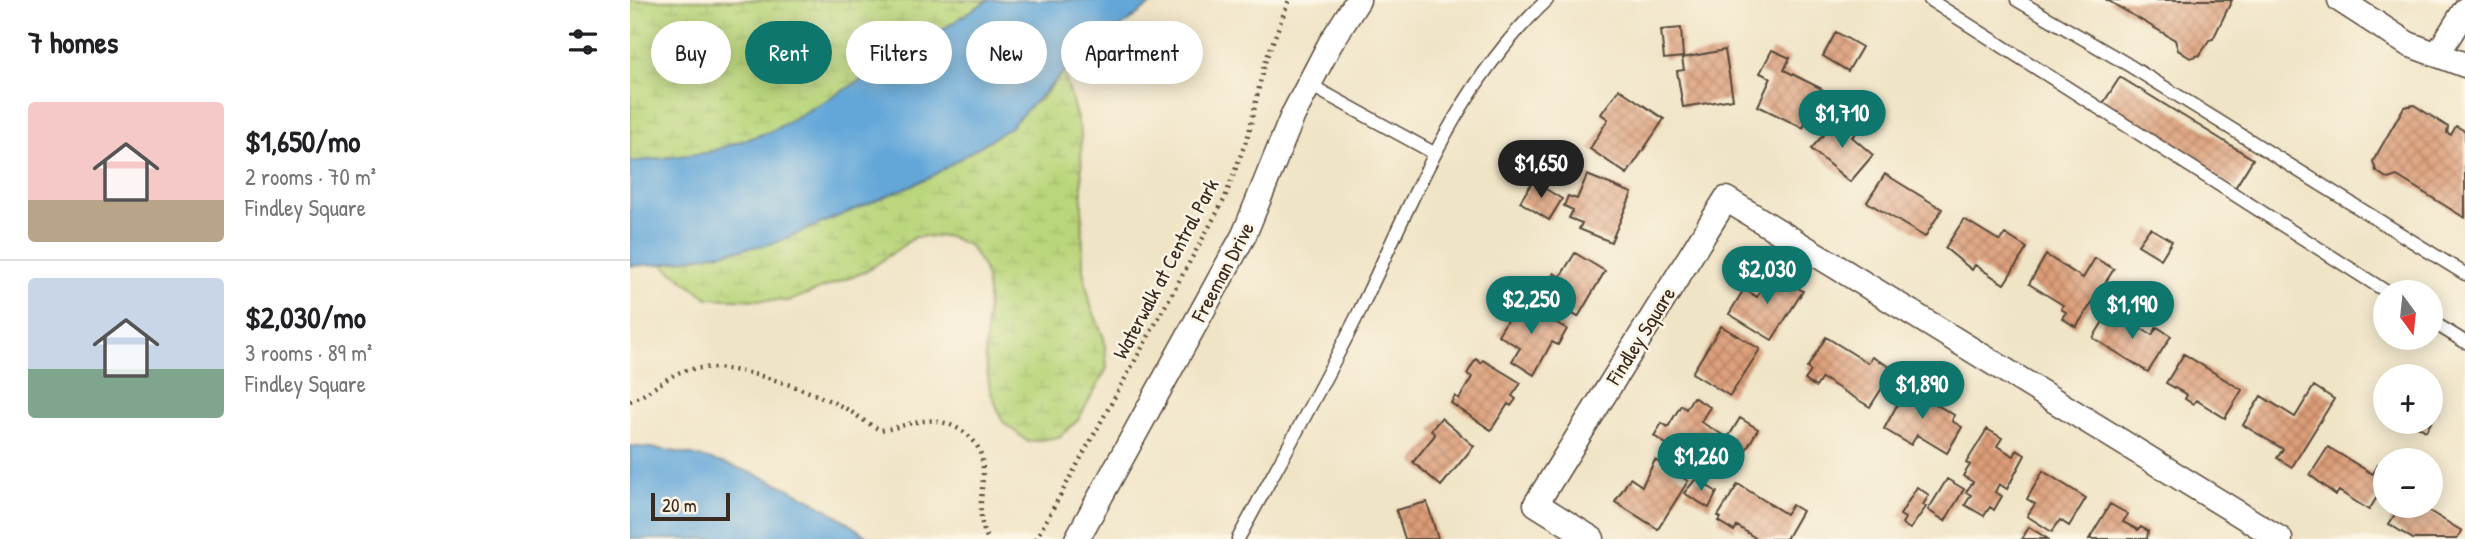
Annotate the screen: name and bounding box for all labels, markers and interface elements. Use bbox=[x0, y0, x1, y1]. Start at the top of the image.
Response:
chip: Buy bbox=[651, 21, 731, 84]
chip: Rent bbox=[745, 21, 832, 84]
chip: Filters bbox=[846, 21, 952, 84]
chip: New bbox=[966, 21, 1047, 84]
chip: Apartment bbox=[1061, 21, 1203, 84]
text: 7 homes bbox=[28, 22, 118, 62]
icon: filters bbox=[564, 23, 602, 61]
pin: $1,710 bbox=[1785, 90, 1899, 150]
text: $1,710 bbox=[1815, 97, 1869, 128]
text: $1,650/mo bbox=[245, 121, 360, 161]
icon: home bbox=[84, 130, 168, 214]
pin: $1,650 bbox=[1484, 140, 1598, 200]
text: $1,650 bbox=[1514, 147, 1568, 178]
text: 2 rooms · 70 m² bbox=[245, 161, 376, 192]
street label: Waterwalk at Central Park bbox=[1106, 173, 1226, 364]
text: Findley Square bbox=[245, 192, 366, 223]
street label: Freeman Drive bbox=[1184, 217, 1261, 328]
pin: $2,030 bbox=[1710, 246, 1824, 306]
text: $2,030 bbox=[1738, 253, 1796, 284]
pin: $2,250 bbox=[1474, 276, 1588, 336]
north arrow bbox=[2373, 280, 2443, 350]
map controls bbox=[2373, 280, 2443, 518]
street label: Findley Square bbox=[1599, 281, 1682, 391]
pin: $1,190 bbox=[2075, 282, 2189, 341]
text: $2,250 bbox=[1502, 283, 1560, 314]
text: $1,190 bbox=[2106, 288, 2158, 319]
text: $2,030/mo bbox=[245, 297, 366, 337]
icon: home bbox=[84, 306, 168, 390]
text: 3 rooms · 89 m² bbox=[245, 337, 372, 368]
pin: $1,890 bbox=[1865, 362, 1979, 421]
button: + bbox=[2373, 364, 2443, 434]
text: Findley Square bbox=[245, 368, 366, 399]
text: $1,890 bbox=[1895, 368, 1949, 399]
pin: $1,260 bbox=[1644, 434, 1758, 493]
text: $1,260 bbox=[1674, 440, 1728, 471]
button: − bbox=[2373, 448, 2443, 518]
scale bar bbox=[651, 490, 730, 522]
text: 20 m bbox=[662, 492, 697, 518]

